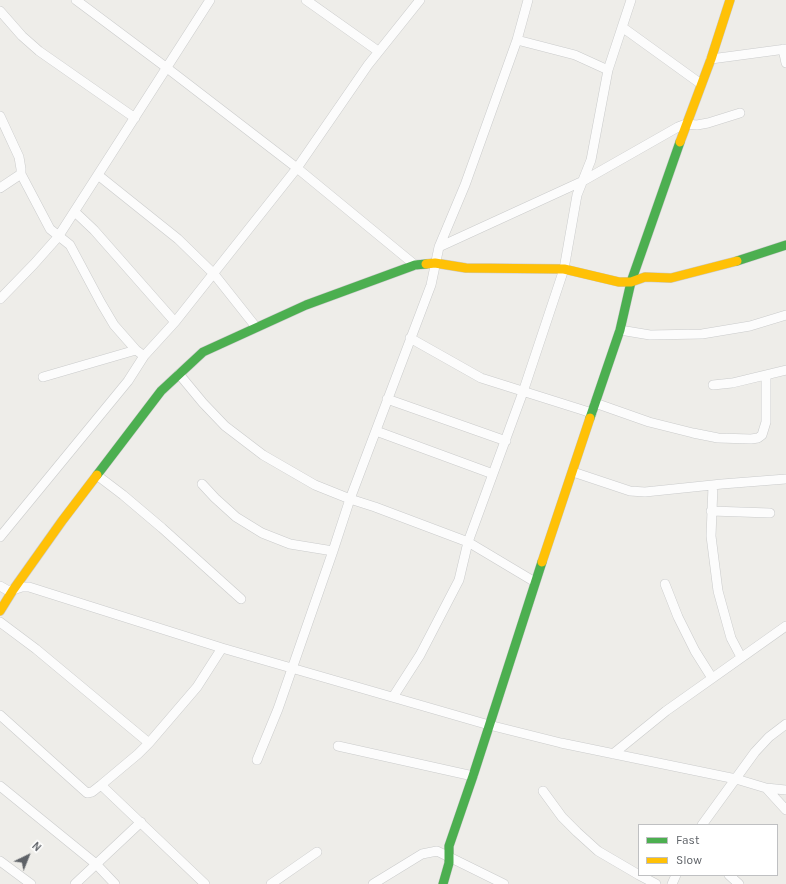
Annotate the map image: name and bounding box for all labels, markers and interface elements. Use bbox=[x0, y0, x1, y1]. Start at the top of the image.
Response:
legend bbox=[638, 824, 778, 876]
text: Fast bbox=[676, 833, 699, 847]
north arrow bbox=[8, 836, 48, 876]
text: N bbox=[29, 839, 44, 854]
text: Slow bbox=[676, 853, 702, 867]

